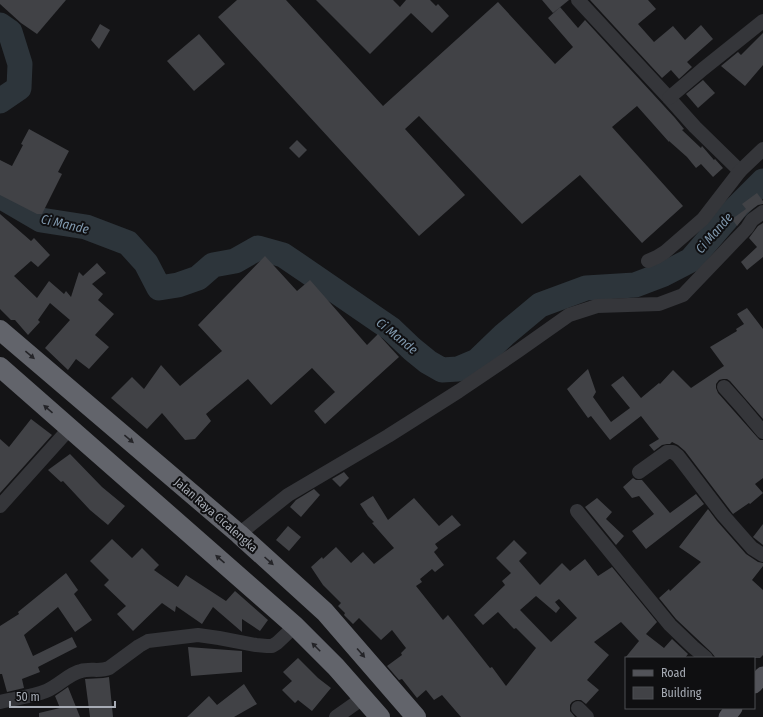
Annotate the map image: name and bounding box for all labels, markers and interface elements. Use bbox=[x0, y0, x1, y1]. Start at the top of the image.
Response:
water label: Ci Mande bbox=[692, 210, 736, 256]
water label: Ci Mande bbox=[40, 211, 90, 237]
water label: Ci Mande bbox=[373, 315, 421, 357]
one-way arrow bbox=[24, 350, 35, 359]
one-way arrow bbox=[44, 405, 53, 414]
one-way arrow bbox=[123, 435, 134, 444]
street label: Jalan Raya Cicalengka bbox=[172, 475, 260, 555]
one-way arrow bbox=[214, 555, 225, 564]
one-way arrow bbox=[264, 556, 274, 566]
one-way arrow bbox=[311, 642, 321, 652]
one-way arrow bbox=[356, 648, 365, 658]
legend bbox=[625, 657, 755, 709]
text: Road bbox=[661, 666, 686, 680]
scale bar bbox=[10, 683, 115, 709]
text: Building bbox=[661, 686, 702, 700]
text: 50 m bbox=[16, 690, 40, 704]

